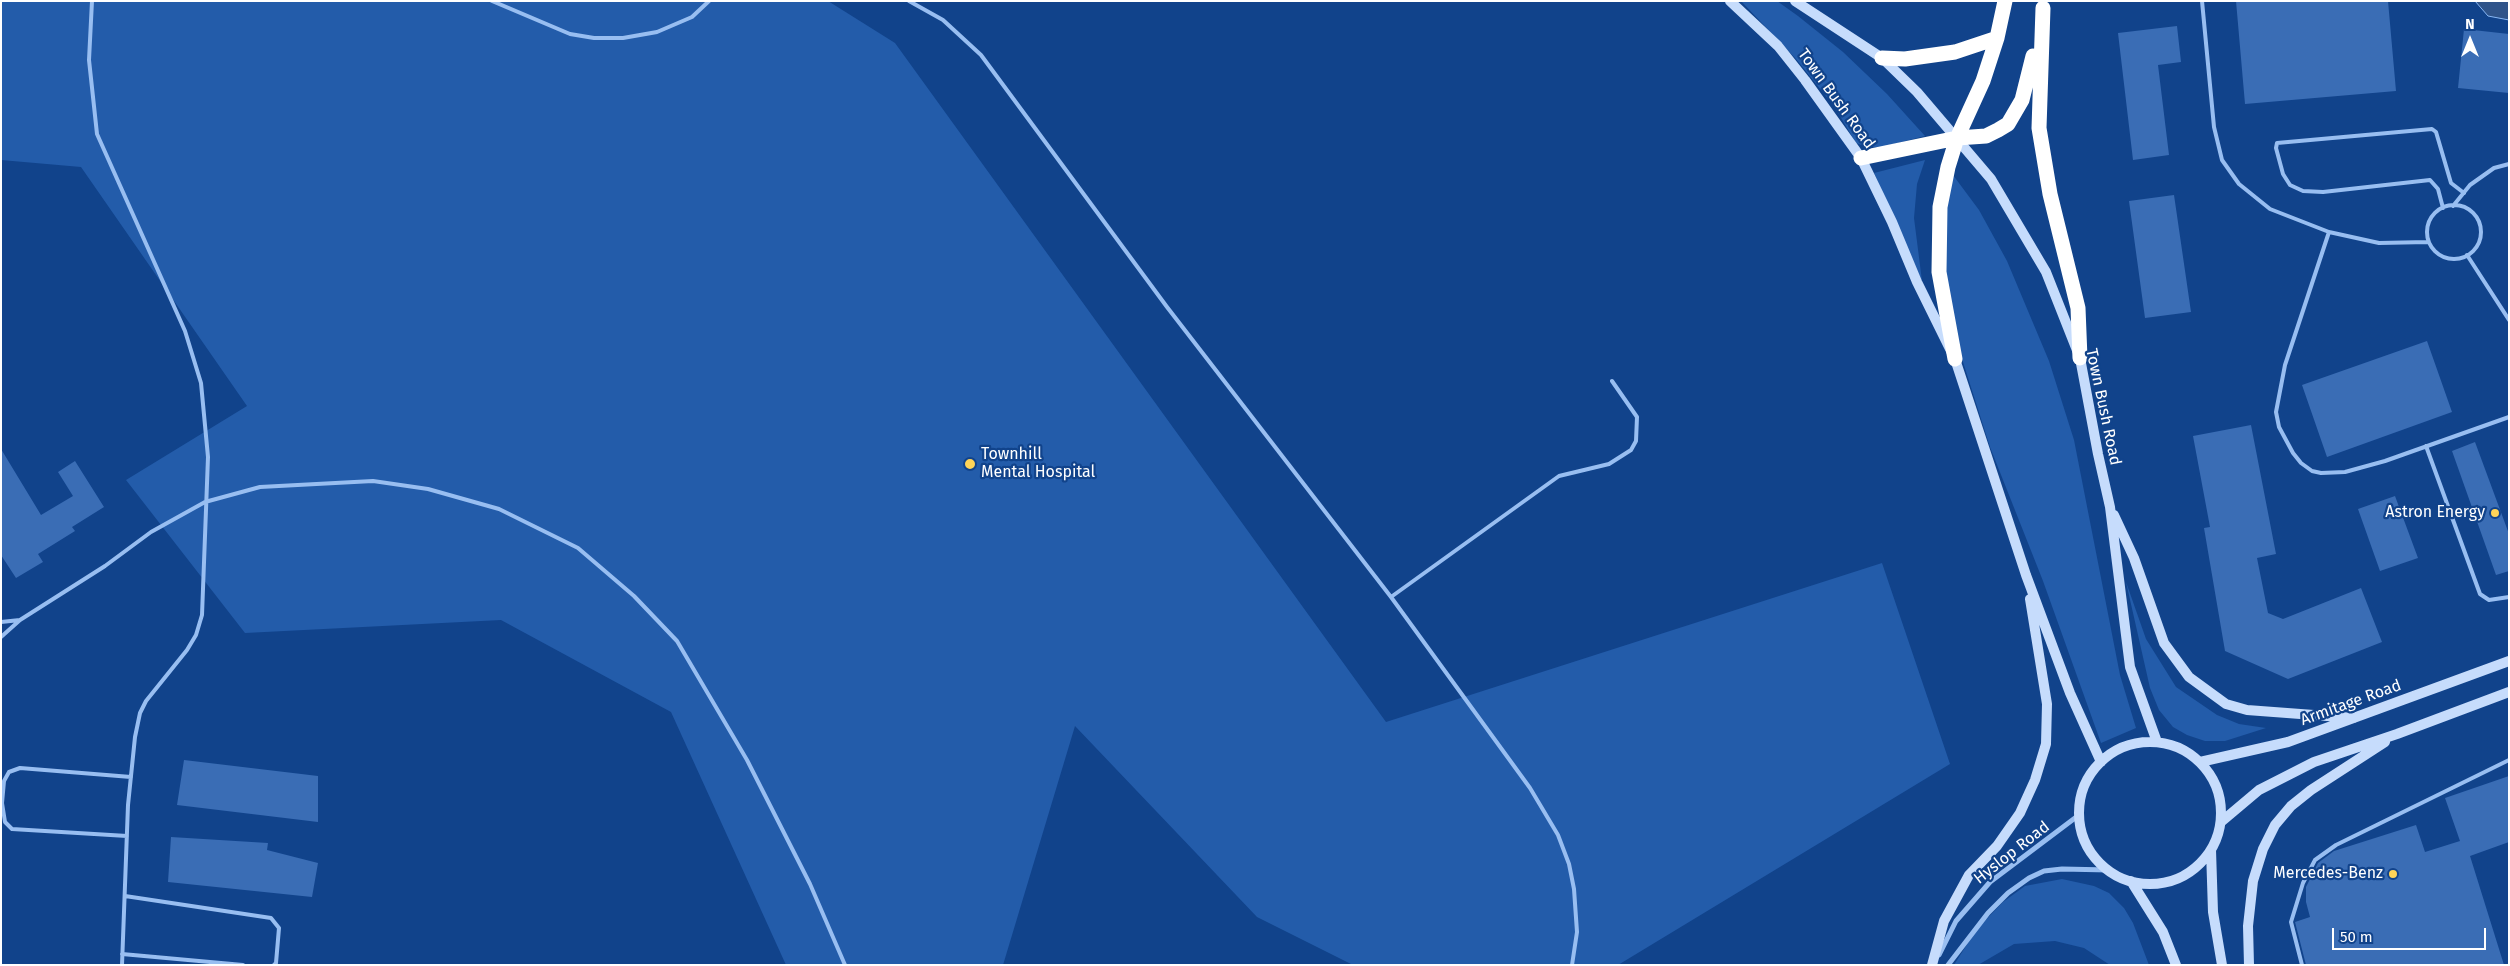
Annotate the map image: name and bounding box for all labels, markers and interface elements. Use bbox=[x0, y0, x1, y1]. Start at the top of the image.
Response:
north arrow bbox=[2445, 15, 2495, 65]
text: N bbox=[2465, 16, 2475, 33]
street label: Town Bush Road bbox=[1793, 45, 1879, 153]
street label: Town Bush Road bbox=[2081, 347, 2125, 467]
place label: Townhill Mental Hospital bbox=[981, 445, 1095, 483]
marker: Townhill Mental Hospital bbox=[963, 457, 977, 471]
place label: Astron Energy bbox=[2385, 503, 2485, 523]
marker: Astron Energy bbox=[2489, 507, 2501, 519]
street label: Armitage Road bbox=[2298, 676, 2404, 730]
street label: Hyslop Road bbox=[1970, 818, 2054, 888]
place label: Mercedes-Benz bbox=[2273, 864, 2383, 884]
marker: Mercedes-Benz bbox=[2387, 868, 2399, 880]
scale bar bbox=[2335, 918, 2489, 950]
text: 50 m bbox=[2340, 928, 2373, 946]

